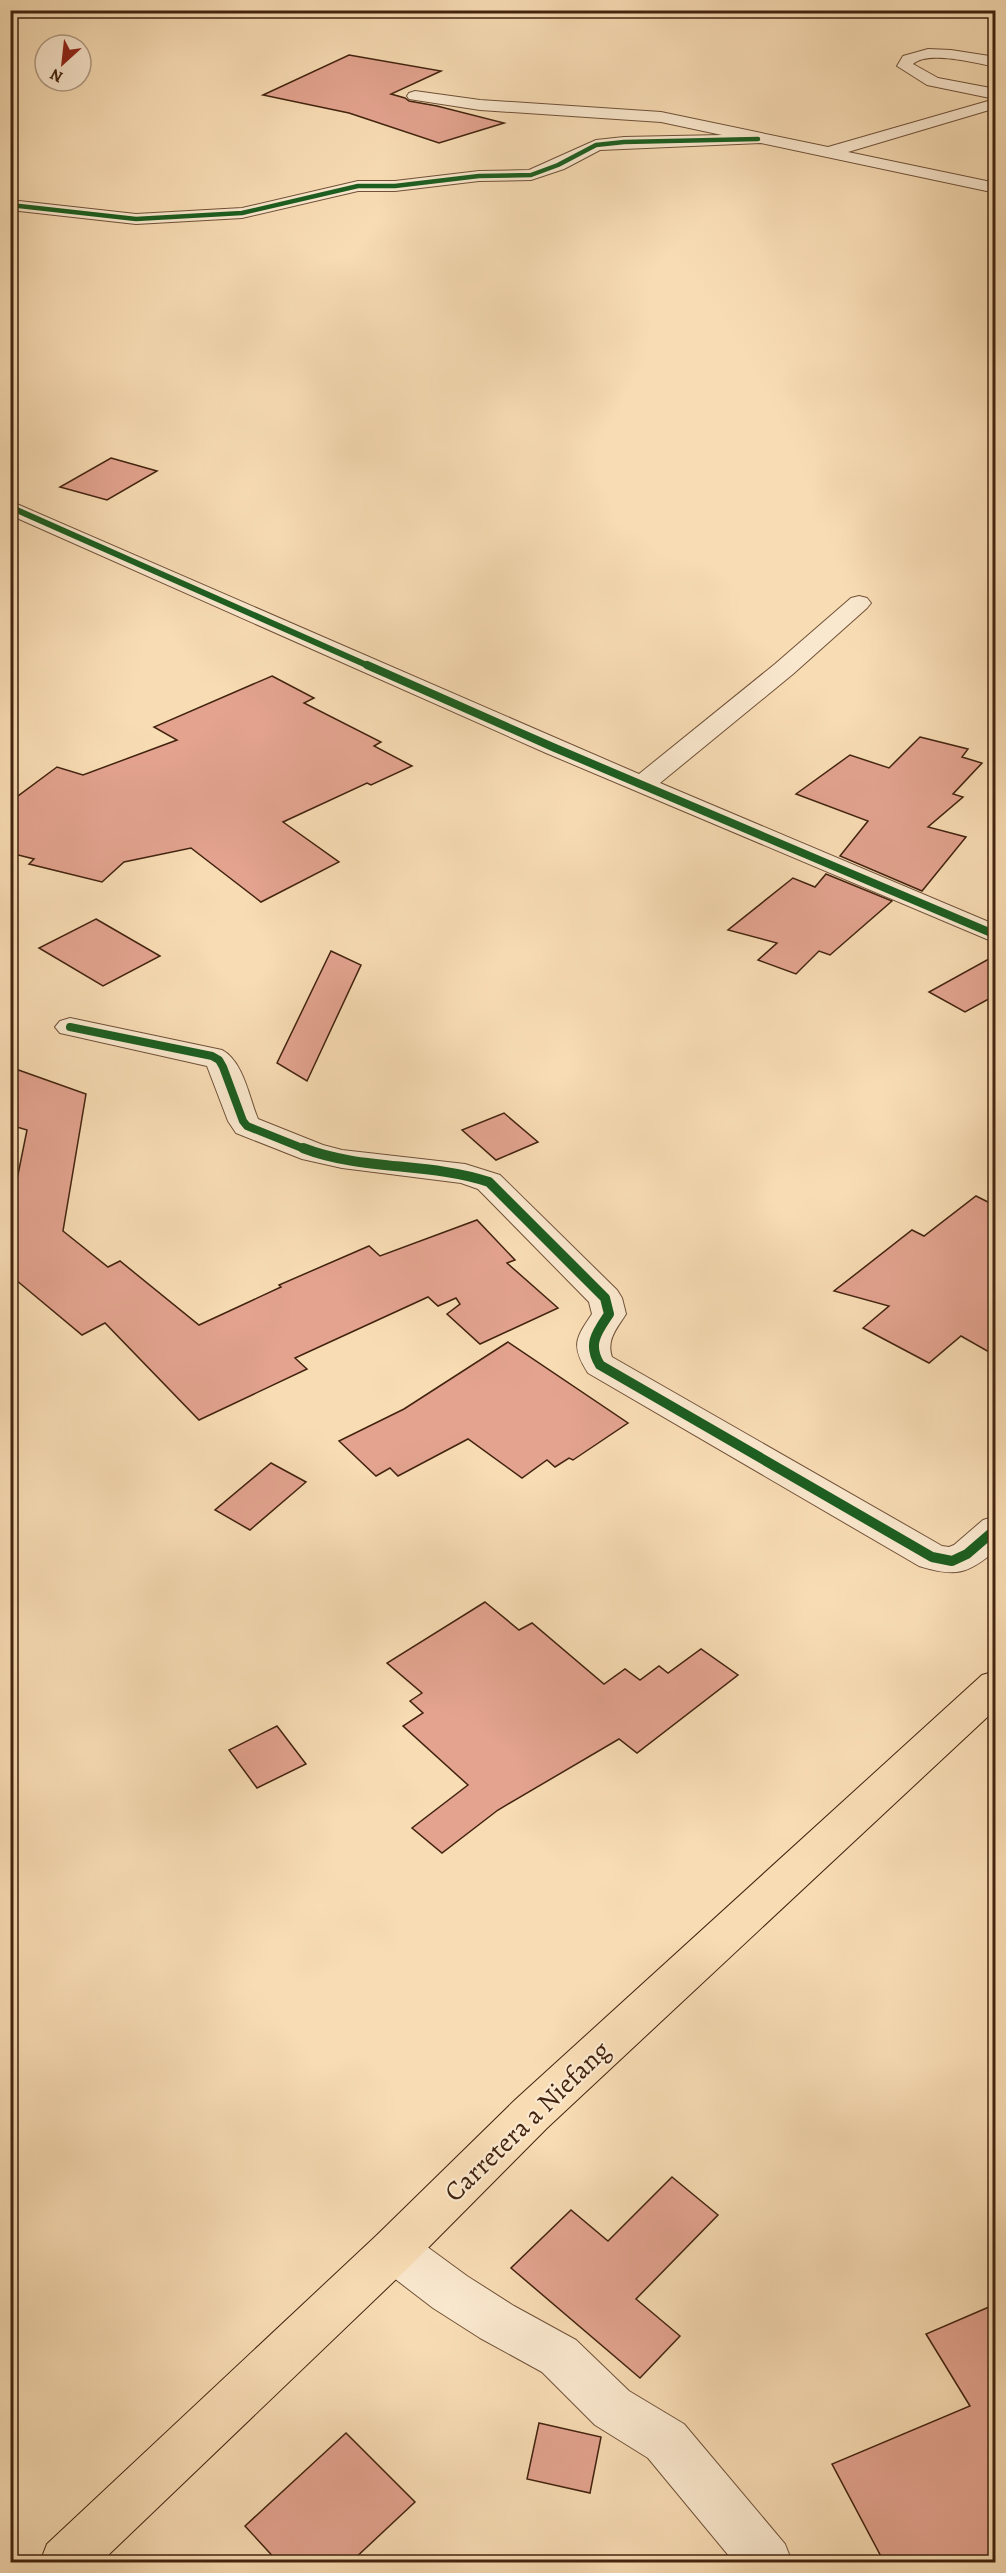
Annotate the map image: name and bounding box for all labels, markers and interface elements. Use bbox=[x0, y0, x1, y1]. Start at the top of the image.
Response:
north arrow bbox=[33, 33, 93, 93]
text: N bbox=[46, 63, 67, 88]
street label: Carretera a Niefang bbox=[436, 2032, 618, 2209]

